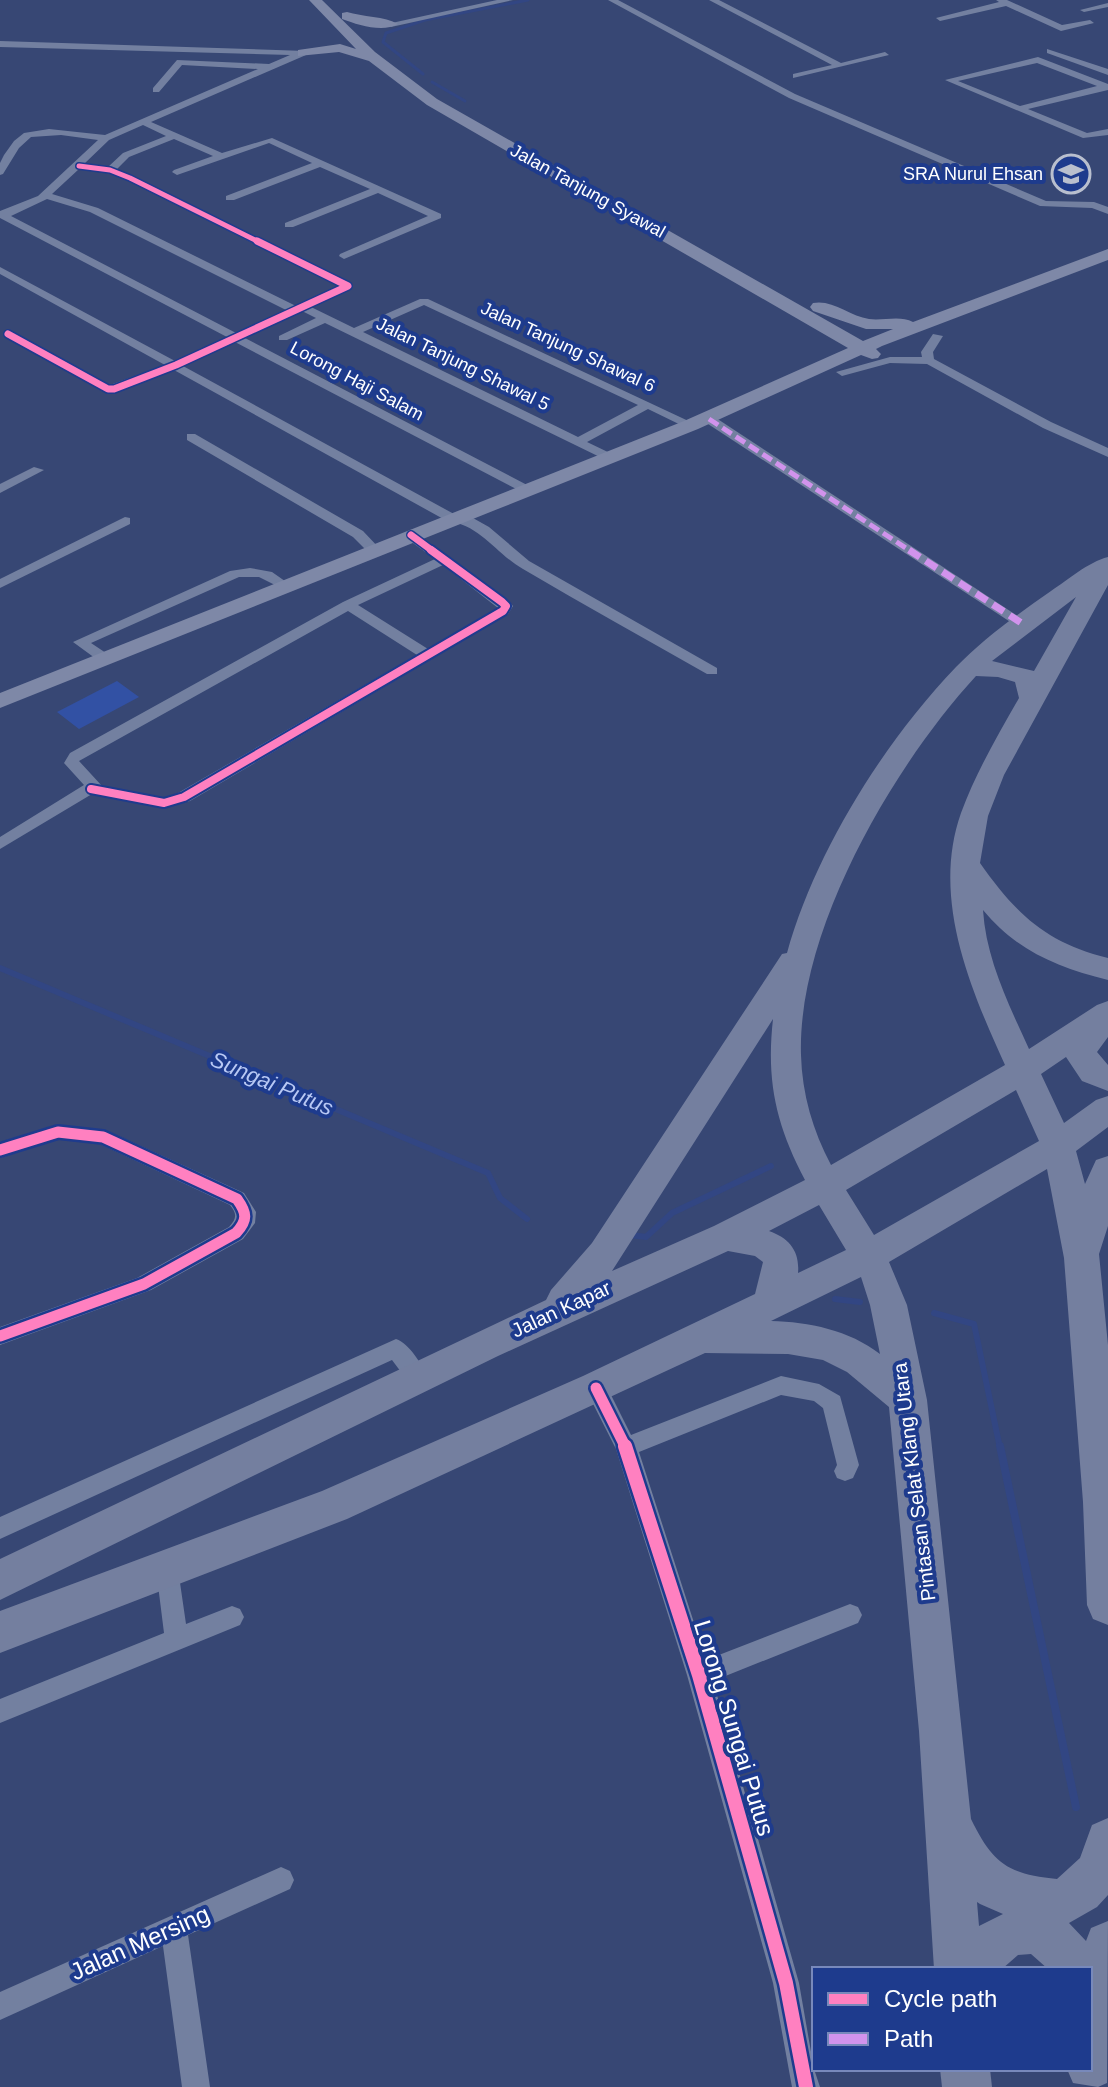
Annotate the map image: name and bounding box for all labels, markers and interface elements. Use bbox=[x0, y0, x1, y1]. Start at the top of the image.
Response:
street label: Jalan Tanjung Syawal bbox=[507, 140, 669, 242]
school or university icon: SRA Nurul Ehsan bbox=[1050, 153, 1092, 195]
place label: SRA Nurul Ehsan bbox=[903, 164, 1043, 184]
street label: Jalan Tanjung Shawal 6 bbox=[478, 298, 658, 396]
street label: Jalan Tanjung Shawal 5 bbox=[373, 313, 553, 415]
street label: Lorong Haji Salam bbox=[287, 337, 427, 425]
water label: Sungai Putus bbox=[207, 1046, 337, 1121]
street label: Jalan Kapar bbox=[508, 1276, 614, 1342]
street label: Pintasan Selat Klang Utara bbox=[888, 1361, 940, 1603]
street label: Lorong Sungai Putus bbox=[689, 1617, 780, 1839]
street label: Jalan Mersing bbox=[66, 1900, 214, 1985]
legend bbox=[812, 1967, 1092, 2071]
text: Cycle path bbox=[884, 1985, 997, 2012]
text: Path bbox=[884, 2025, 933, 2052]

